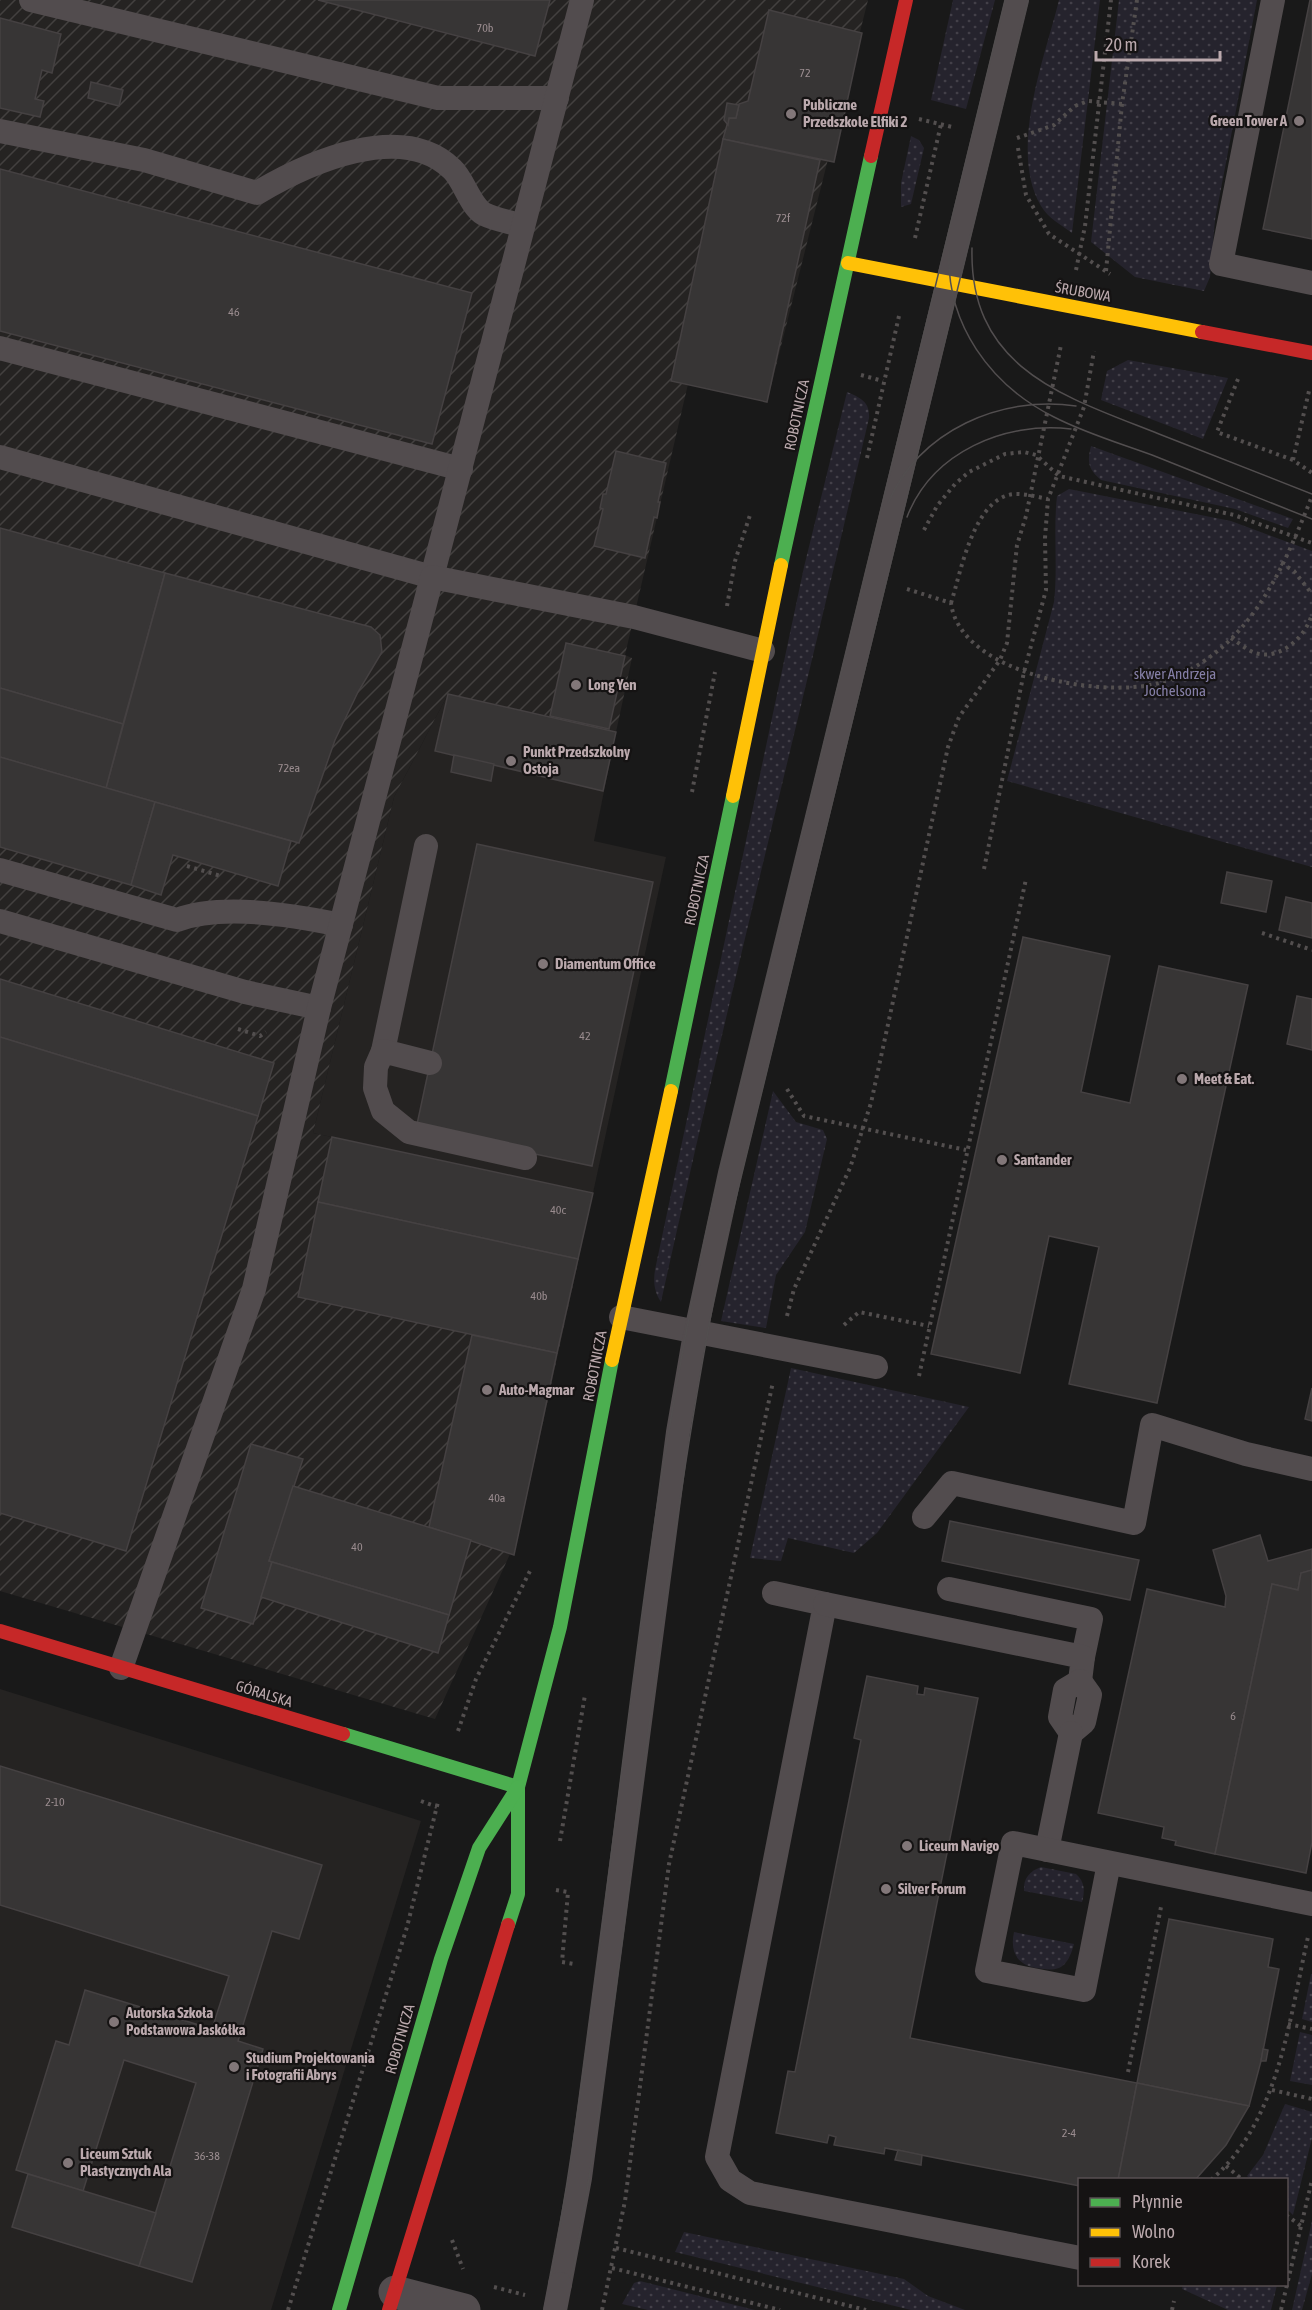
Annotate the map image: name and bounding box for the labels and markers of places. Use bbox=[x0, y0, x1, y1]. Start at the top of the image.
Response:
place label: Publiczne Przedszkole Elfiki 2 bbox=[803, 96, 908, 130]
marker: Publiczne Przedszkole Elfiki 2 bbox=[784, 107, 798, 121]
place label: Green Tower A bbox=[1210, 112, 1288, 129]
marker: Green Tower A bbox=[1292, 114, 1306, 128]
place label: Long Yen bbox=[588, 676, 637, 693]
marker: Long Yen bbox=[569, 678, 583, 692]
place label: Punkt Przedszkolny Ostoja bbox=[523, 743, 631, 777]
marker: Punkt Przedszkolny Ostoja bbox=[504, 754, 518, 768]
place label: Diamentum Office bbox=[555, 955, 656, 972]
marker: Diamentum Office bbox=[536, 957, 550, 971]
place label: Meet & Eat. bbox=[1194, 1070, 1255, 1087]
marker: Meet & Eat. bbox=[1175, 1072, 1189, 1086]
place label: Santander bbox=[1014, 1151, 1072, 1168]
marker: Santander bbox=[995, 1153, 1009, 1167]
place label: Auto-Magmar bbox=[498, 1381, 575, 1398]
marker: Auto-Magmar bbox=[480, 1383, 494, 1397]
place label: Liceum Navigo bbox=[919, 1837, 999, 1854]
marker: Liceum Navigo bbox=[900, 1839, 914, 1853]
place label: Silver Forum bbox=[898, 1880, 966, 1897]
marker: Silver Forum bbox=[879, 1882, 893, 1896]
place label: Autorska Szkoła Podstawowa Jaskółka bbox=[125, 2004, 245, 2038]
marker: Autorska Szkoła Podstawowa Jaskółka bbox=[107, 2015, 121, 2029]
place label: Studium Projektowania i Fotografii Abrys bbox=[246, 2049, 375, 2083]
marker: Studium Projektowania i Fotografii Abrys bbox=[227, 2060, 241, 2074]
place label: Liceum Sztuk Plastycznych Ala bbox=[80, 2145, 171, 2179]
marker: Liceum Sztuk Plastycznych Ala bbox=[61, 2156, 75, 2170]

